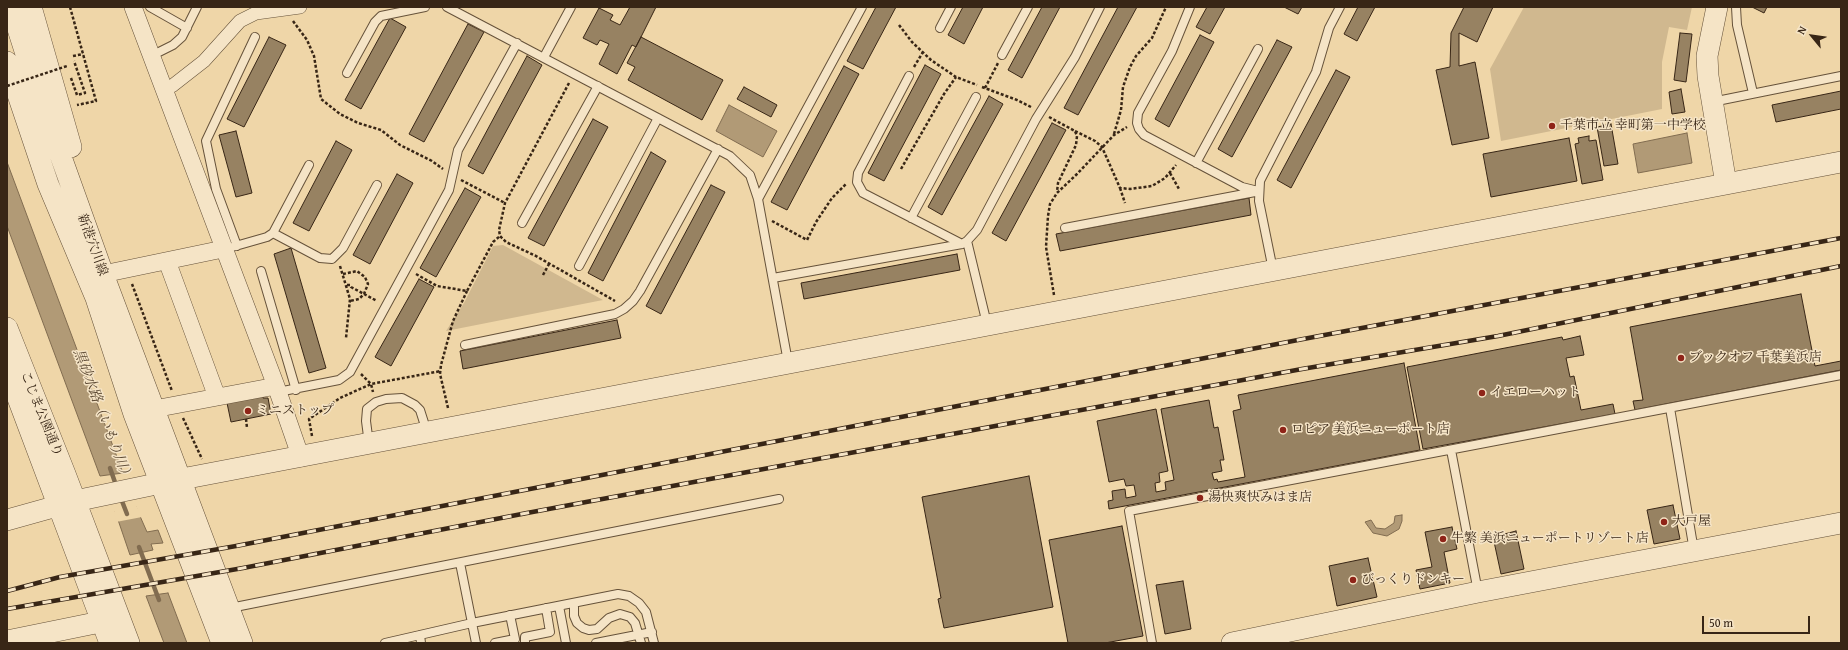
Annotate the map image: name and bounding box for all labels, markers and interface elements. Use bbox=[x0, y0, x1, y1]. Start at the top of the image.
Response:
north arrow bbox=[1792, 16, 1832, 56]
text: N bbox=[1793, 23, 1810, 37]
place label: 千葉市立 幸町第一中学校 bbox=[1560, 118, 1706, 134]
marker: 千葉市立 幸町第一中学校 bbox=[1547, 121, 1557, 131]
street label: 新港穴川線 bbox=[74, 212, 110, 278]
water label: 黒砂水路（いもり川） bbox=[69, 347, 135, 483]
place label: ブックオフ 千葉美浜店 bbox=[1689, 350, 1822, 366]
marker: ブックオフ 千葉美浜店 bbox=[1676, 353, 1686, 363]
street label: こじま公園通り bbox=[17, 369, 65, 459]
place label: イエローハット bbox=[1490, 385, 1581, 401]
marker: イエローハット bbox=[1477, 388, 1487, 398]
place label: ミニストップ bbox=[256, 403, 334, 419]
marker: ミニストップ bbox=[243, 406, 253, 416]
place label: ロピア 美浜ニューポート店 bbox=[1291, 422, 1450, 438]
marker: ロピア 美浜ニューポート店 bbox=[1278, 425, 1288, 435]
place label: 湯快爽快みはま店 bbox=[1208, 490, 1312, 506]
marker: 湯快爽快みはま店 bbox=[1195, 493, 1205, 503]
place label: 大戸屋 bbox=[1672, 514, 1711, 530]
marker: 大戸屋 bbox=[1659, 517, 1669, 527]
place label: 牛繁 美浜ニューポートリゾート店 bbox=[1451, 531, 1649, 547]
marker: 牛繁 美浜ニューポートリゾート店 bbox=[1438, 534, 1448, 544]
place label: びっくりドンキー bbox=[1361, 572, 1465, 588]
marker: びっくりドンキー bbox=[1348, 575, 1358, 585]
scale bar bbox=[1704, 608, 1812, 634]
text: 50 m bbox=[1709, 614, 1733, 631]

